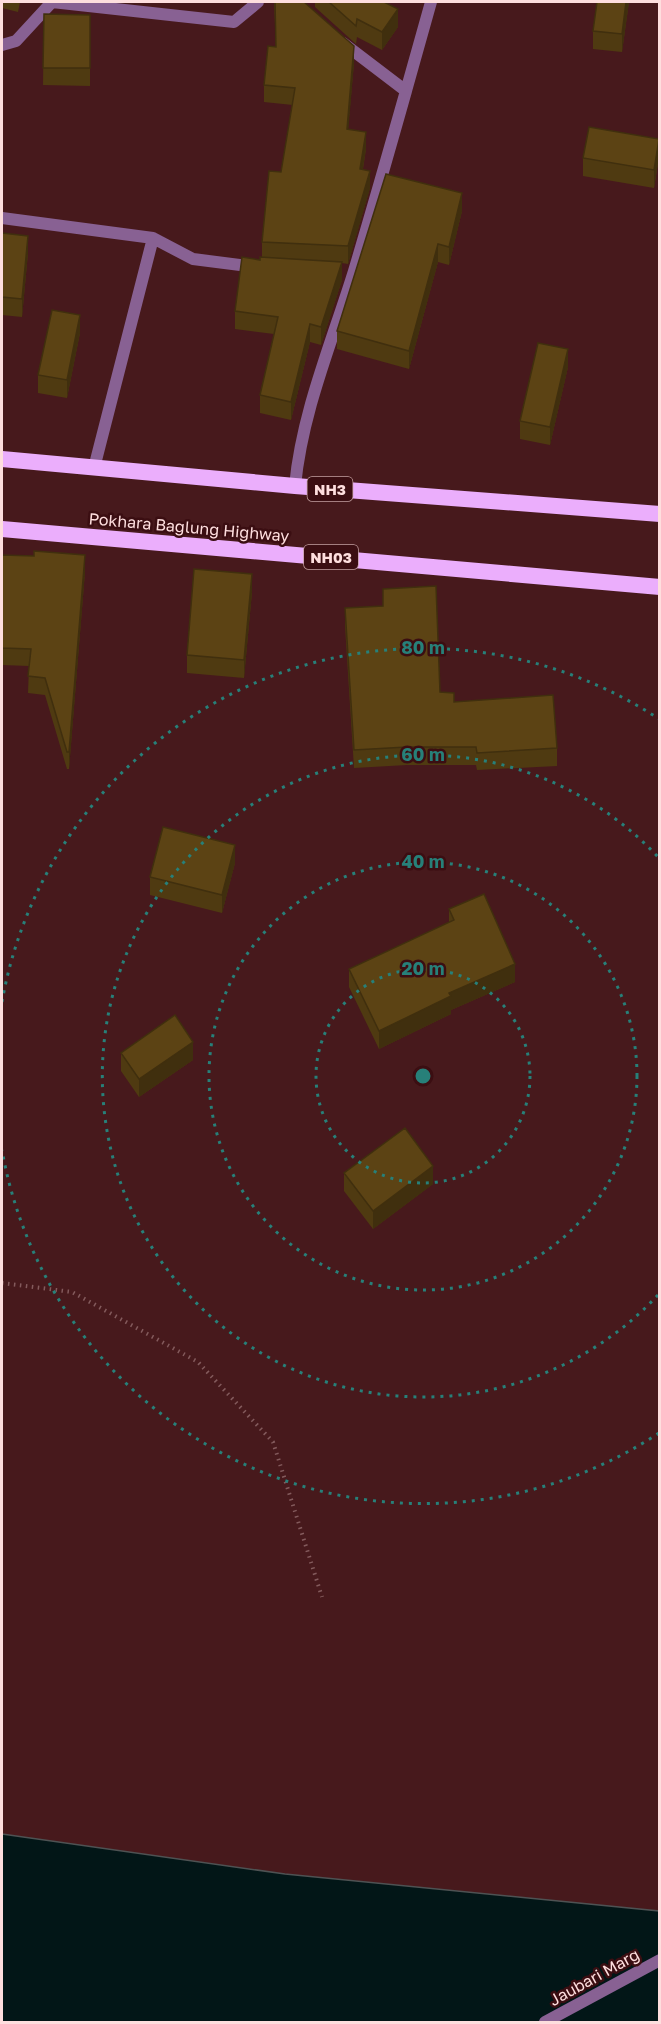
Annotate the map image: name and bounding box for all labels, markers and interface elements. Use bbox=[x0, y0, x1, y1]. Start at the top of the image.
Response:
road number: NH3 bbox=[308, 477, 352, 501]
street label: Pokhara Baglung Highway bbox=[88, 508, 290, 546]
road number: NH03 bbox=[304, 545, 358, 569]
text: 80 m bbox=[401, 636, 445, 658]
text: 60 m bbox=[401, 743, 445, 765]
text: 40 m bbox=[401, 850, 445, 872]
text: 20 m bbox=[402, 957, 444, 979]
centre of rings bbox=[413, 1066, 433, 1086]
street label: Jaubari Marg bbox=[546, 1944, 642, 2010]

